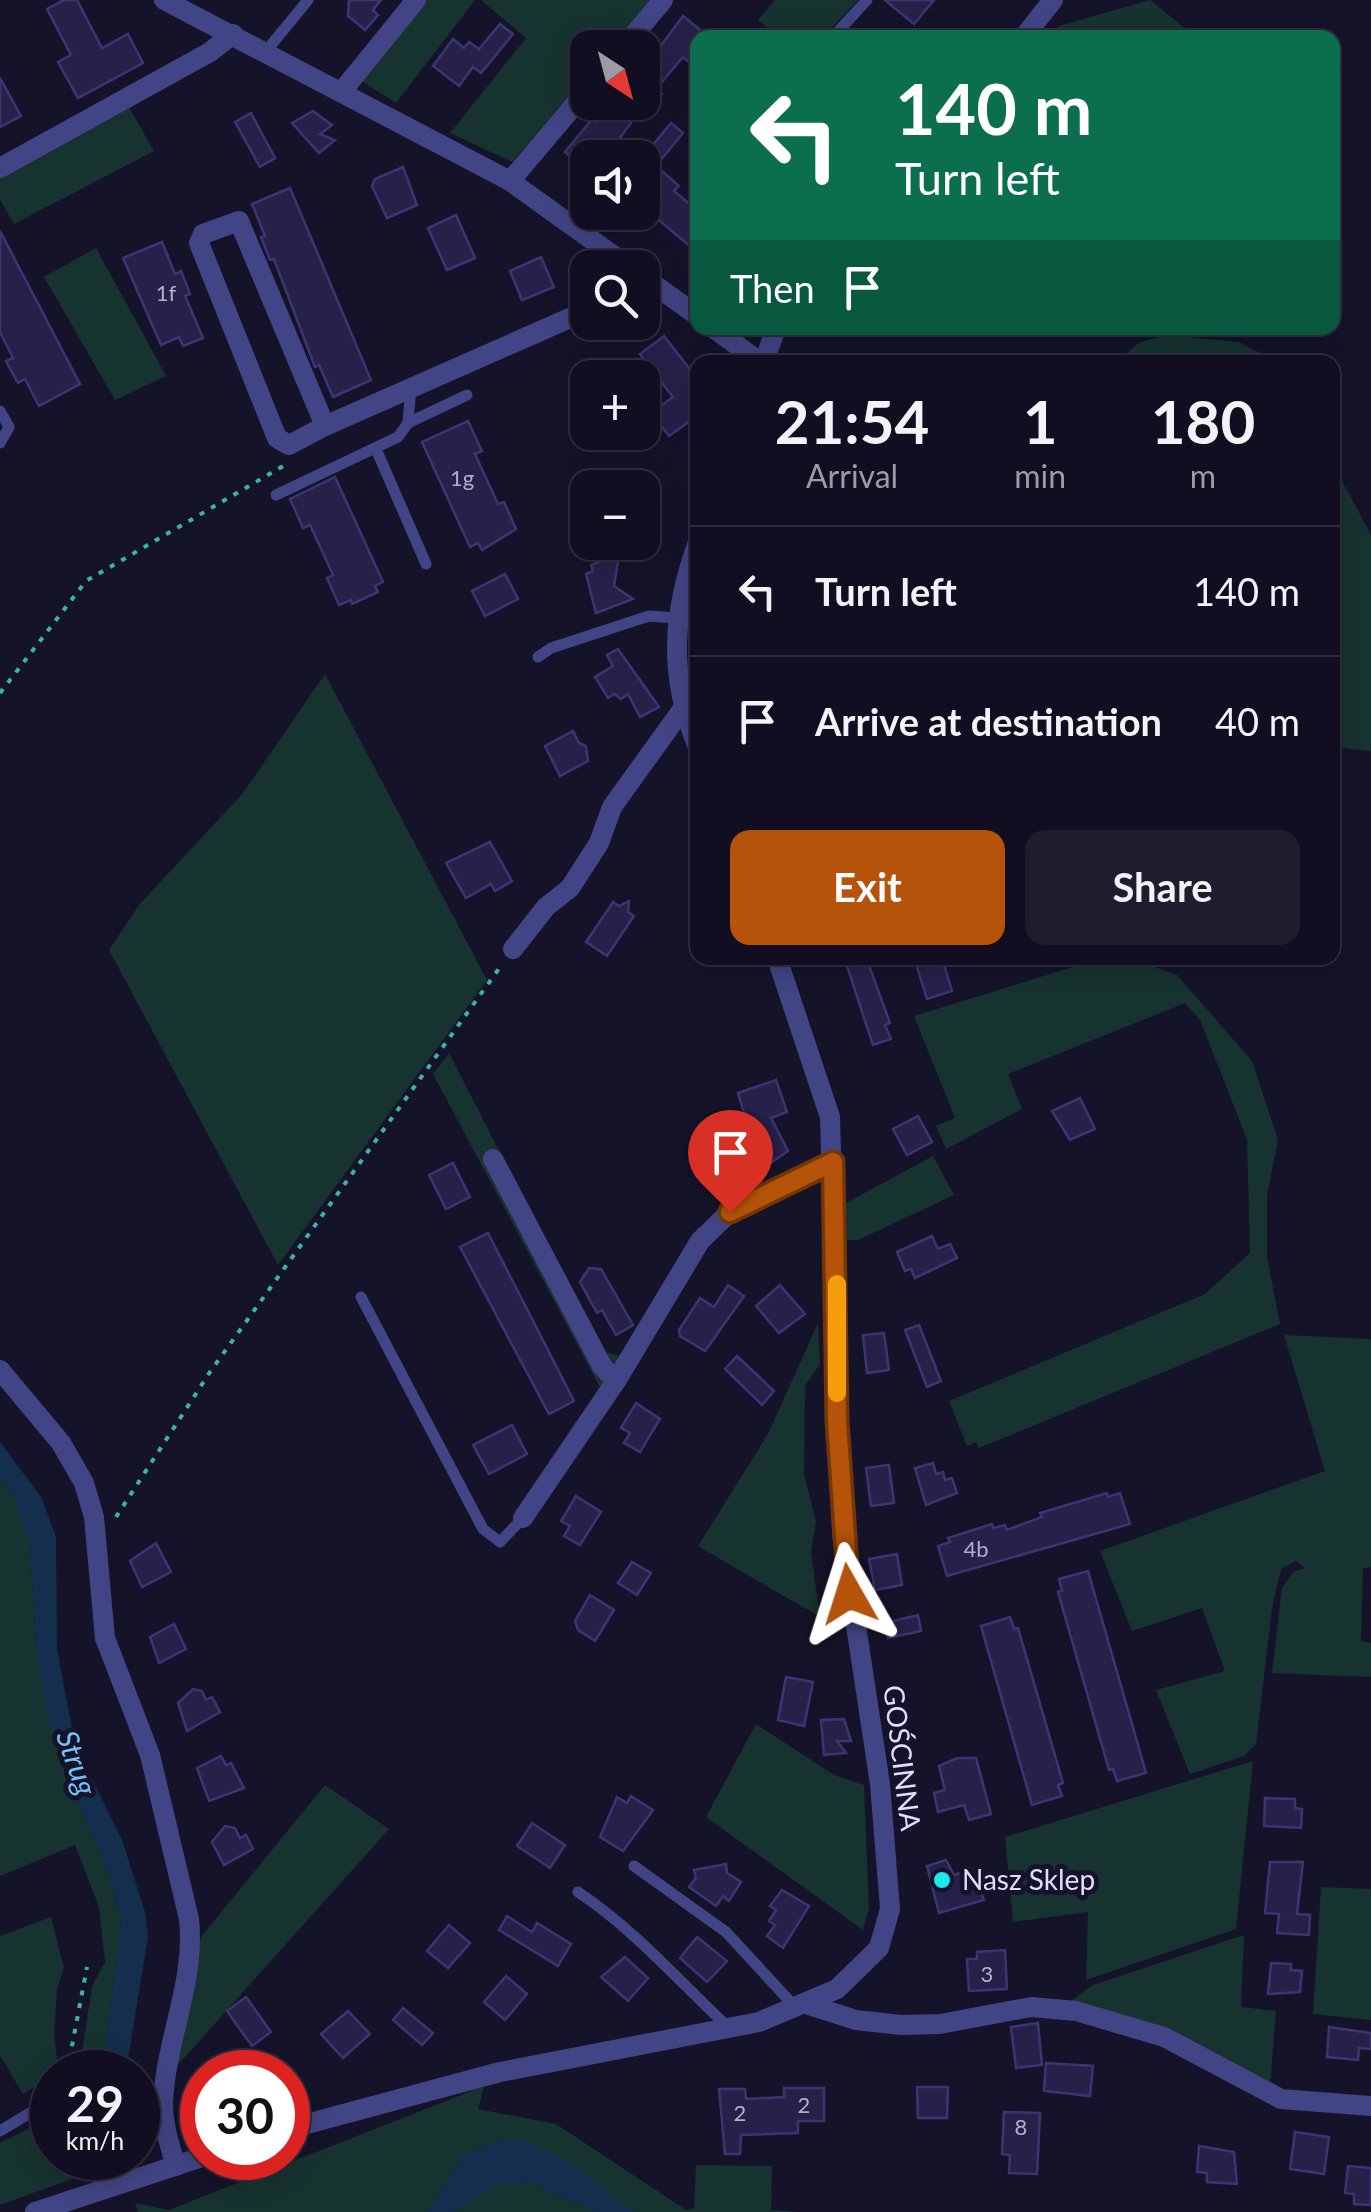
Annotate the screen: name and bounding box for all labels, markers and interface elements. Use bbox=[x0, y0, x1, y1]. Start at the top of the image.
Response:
north arrow bbox=[570, 30, 660, 120]
map controls bbox=[570, 30, 660, 560]
text: 140 m bbox=[895, 66, 1092, 150]
icon: left bbox=[730, 70, 860, 200]
button: sound bbox=[570, 140, 660, 230]
text: Turn left bbox=[895, 151, 1060, 205]
button: search bbox=[570, 250, 660, 340]
icon: arrive bbox=[835, 260, 890, 315]
text: Then bbox=[730, 265, 815, 311]
house number: 1f bbox=[156, 279, 177, 306]
button: + bbox=[570, 360, 660, 450]
text: 21:54 bbox=[775, 385, 929, 457]
text: 1 bbox=[1023, 385, 1058, 457]
text: 180 bbox=[1151, 385, 1255, 457]
text: Arrival bbox=[806, 456, 898, 495]
text: min bbox=[1014, 456, 1066, 495]
text: m bbox=[1190, 456, 1216, 495]
house number: 1g bbox=[450, 464, 474, 491]
button: − bbox=[570, 470, 660, 560]
icon: left bbox=[730, 564, 785, 619]
text: Turn left bbox=[815, 568, 957, 614]
text: 140 m bbox=[1193, 568, 1300, 614]
icon: arrive bbox=[730, 694, 785, 749]
text: Arrive at destination bbox=[815, 698, 1162, 744]
text: 40 m bbox=[1215, 698, 1300, 744]
button: Exit bbox=[730, 830, 1005, 945]
button: Share bbox=[1025, 830, 1300, 945]
pin bbox=[688, 1110, 773, 1213]
icon: arrive bbox=[703, 1125, 758, 1180]
house number: 4b bbox=[963, 1535, 989, 1562]
position arrow bbox=[797, 1542, 901, 1646]
street label: GOŚCINNA bbox=[877, 1683, 929, 1833]
water label: Strug bbox=[50, 1725, 106, 1800]
place label: Nasz Sklep bbox=[962, 1862, 1095, 1896]
marker: Nasz Sklep bbox=[931, 1869, 953, 1891]
house number: 3 bbox=[981, 1960, 993, 1987]
speed limit sign: 30 bbox=[180, 2050, 310, 2180]
text: 29 bbox=[66, 2073, 124, 2133]
house number: 2 bbox=[798, 2091, 810, 2118]
house number: 2 bbox=[734, 2099, 746, 2126]
house number: 8 bbox=[1015, 2113, 1027, 2140]
text: km/h bbox=[66, 2125, 124, 2155]

